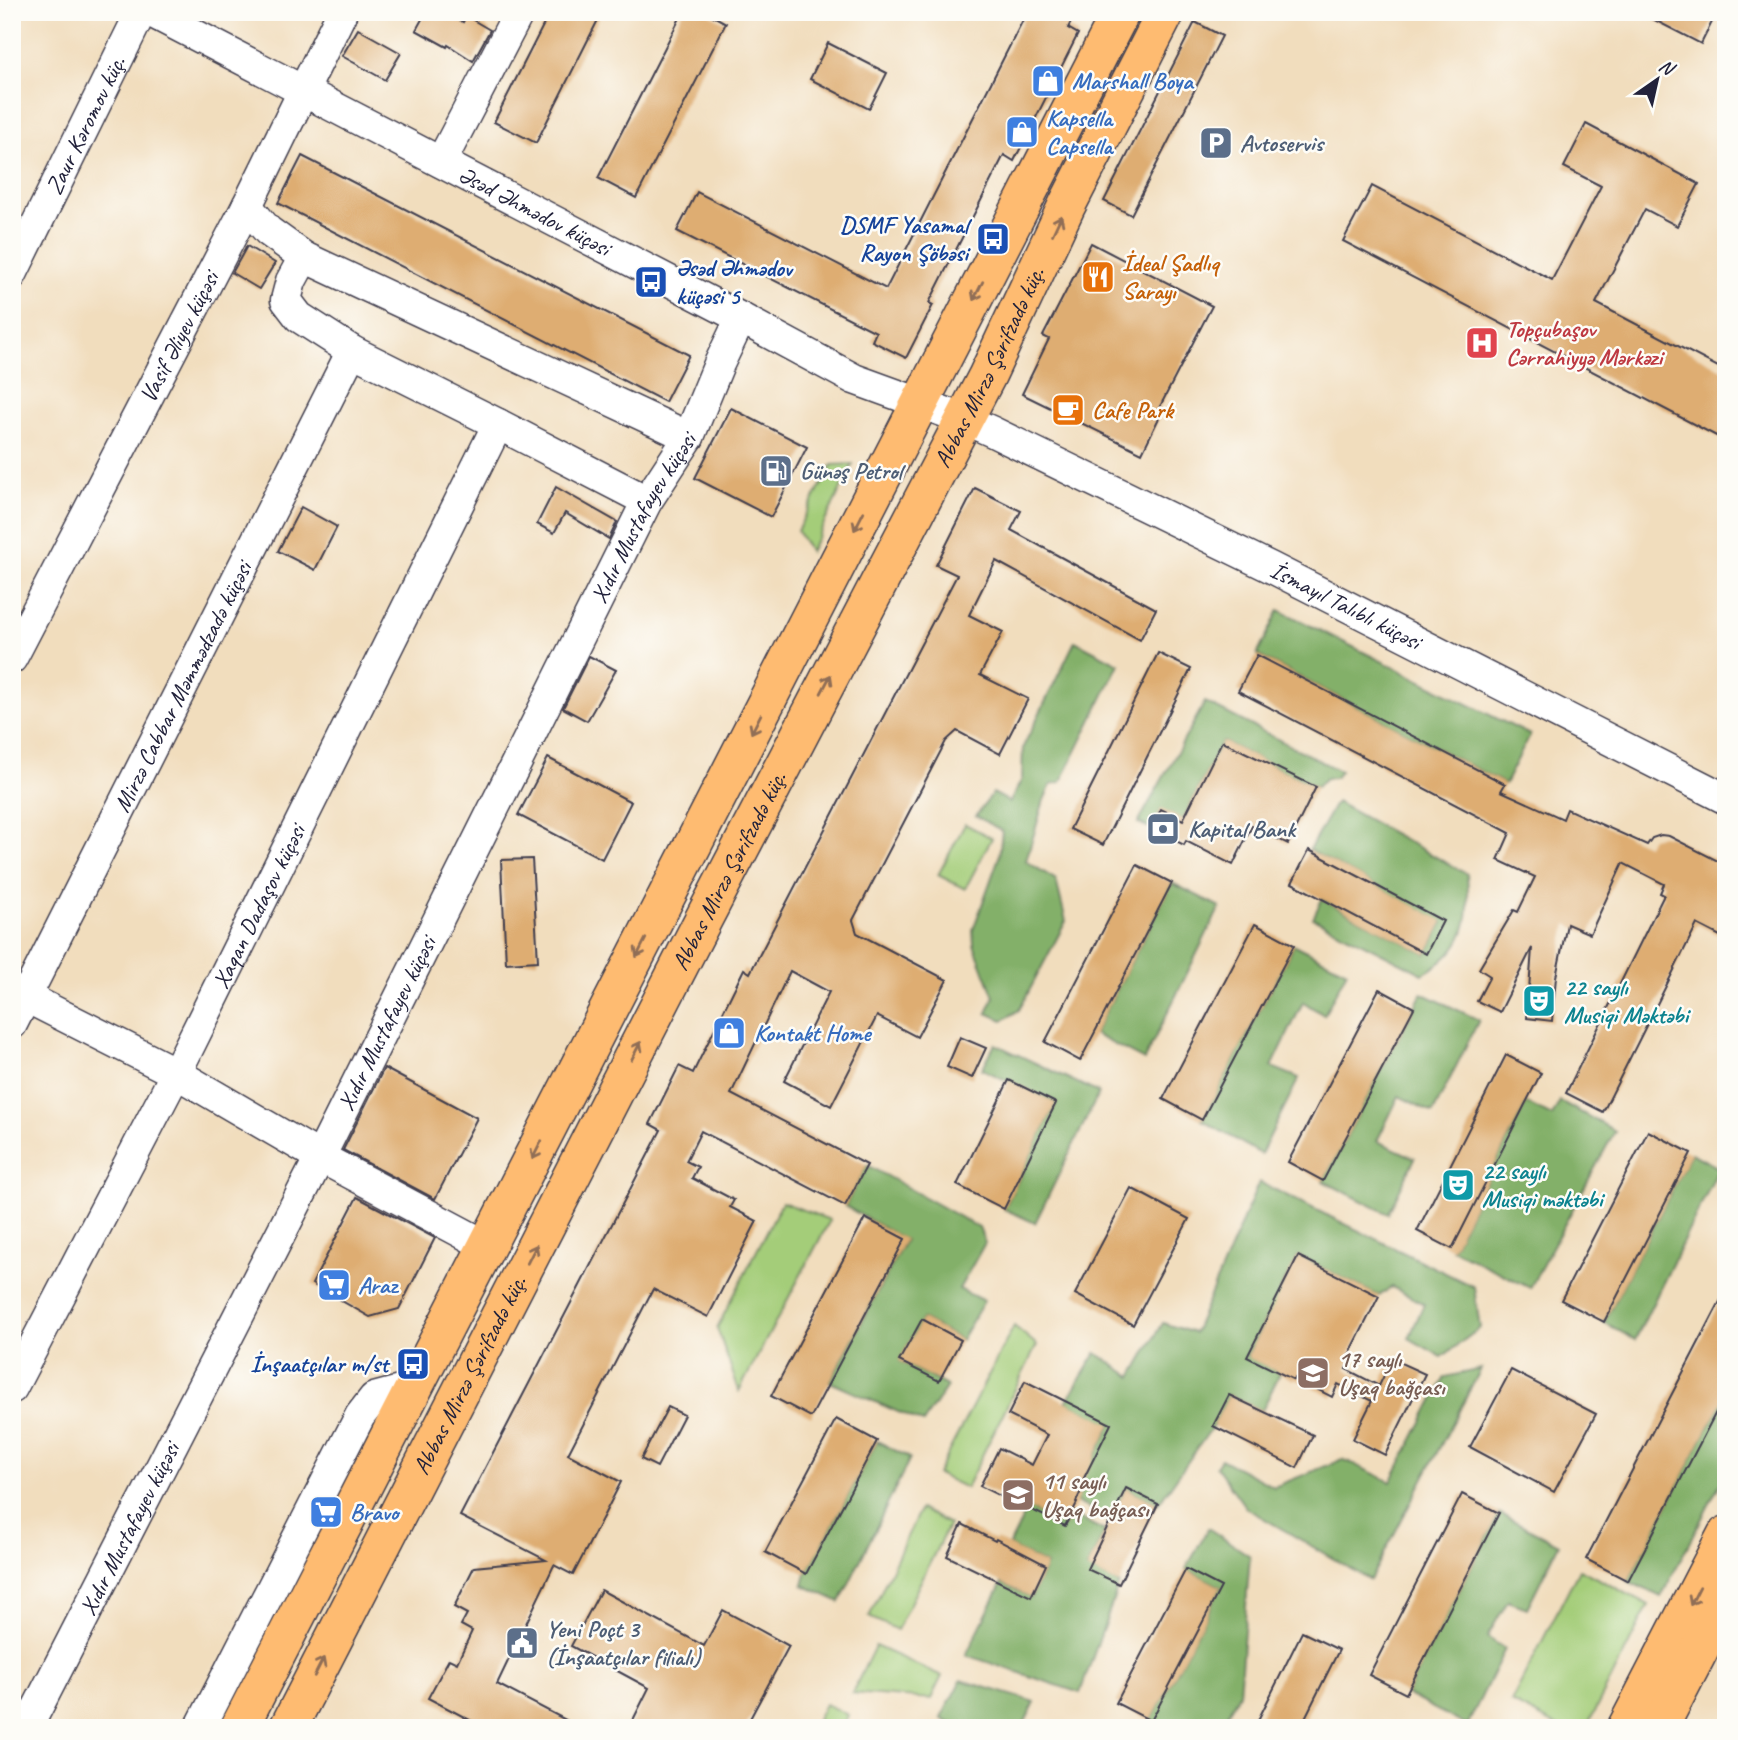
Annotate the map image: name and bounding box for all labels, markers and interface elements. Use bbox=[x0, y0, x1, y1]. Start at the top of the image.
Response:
north arrow bbox=[1622, 46, 1692, 116]
street label: Zaur Kəromov küç. bbox=[39, 51, 132, 199]
text: N bbox=[1654, 53, 1680, 82]
shop icon: Marshall Boya bbox=[1029, 62, 1067, 100]
place label: Marshall Boya bbox=[1072, 66, 1195, 96]
place label: Kapsella Capsella bbox=[1046, 103, 1114, 161]
shop icon: Kapsella Capsella bbox=[1003, 113, 1041, 151]
parking icon: Avtoservis bbox=[1197, 124, 1235, 162]
place label: Avtoservis bbox=[1240, 128, 1325, 158]
street label: Əsəd Əhmədov küçəsi bbox=[453, 159, 618, 264]
place label: DSMF Yasamal Rayon Şöbəsi bbox=[840, 210, 973, 268]
one-way arrow bbox=[1051, 215, 1064, 236]
bus stop icon: DSMF Yasamal Rayon Şöbəsi bbox=[974, 220, 1012, 258]
place label: İdeal Şadlıq Sarayı bbox=[1122, 248, 1221, 306]
place label: Əsəd Əhmədov küçəsi 5 bbox=[676, 253, 794, 311]
restaurant icon: İdeal Şadlıq Sarayı bbox=[1079, 258, 1117, 296]
street label: Abbas Mirzə Şərifzadə küç. bbox=[927, 262, 1051, 472]
bus stop icon: Əsəd Əhmədov küçəsi 5 bbox=[632, 263, 670, 301]
street label: Vasif Əliyev küçəsi bbox=[133, 264, 227, 407]
one-way arrow bbox=[970, 280, 984, 301]
place label: Topçubaşov Cərrahiyyə Mərkəzi bbox=[1506, 314, 1666, 372]
hospital icon: Topçubaşov Cərrahiyyə Mərkəzi bbox=[1463, 324, 1501, 362]
cafe icon: Cafe Park bbox=[1049, 391, 1087, 429]
place label: Cafe Park bbox=[1092, 395, 1175, 425]
street label: Xıdır Mustafayev küçəsi bbox=[584, 425, 704, 608]
fuel station icon: Günəş Petrol bbox=[757, 452, 795, 490]
place label: Günəş Petrol bbox=[800, 456, 907, 486]
one-way arrow bbox=[852, 510, 866, 531]
street label: Mirzə Cabbar Məmmədzadə küçəsi bbox=[107, 554, 259, 817]
street label: İsmayıl Talıblı küçəsi bbox=[1265, 555, 1428, 657]
one-way arrow bbox=[820, 674, 833, 695]
one-way arrow bbox=[748, 713, 762, 734]
street label: Abbas Mirzə Şərifzadə küç. bbox=[665, 766, 793, 975]
bank icon: Kapital Bank bbox=[1144, 810, 1182, 848]
place label: Kapital Bank bbox=[1188, 814, 1297, 844]
street label: Xaqan Dadaşov küçəsi bbox=[205, 817, 313, 993]
street label: Xıdır Mustafayev küçəsi bbox=[331, 929, 444, 1115]
one-way arrow bbox=[633, 937, 647, 958]
place label: 22 saylı Musiqi Məktəbi bbox=[1564, 972, 1691, 1030]
theatre icon: 22 saylı Musiqi Məktəbi bbox=[1520, 982, 1558, 1020]
shop icon: Kontakt Home bbox=[710, 1014, 748, 1052]
place label: Kontakt Home bbox=[754, 1018, 872, 1048]
one-way arrow bbox=[629, 1041, 643, 1062]
one-way arrow bbox=[529, 1139, 543, 1160]
place label: 22 saylı Musiqi məktəbi bbox=[1482, 1156, 1606, 1214]
theatre icon: 22 saylı Musiqi məktəbi bbox=[1439, 1166, 1477, 1204]
one-way arrow bbox=[526, 1244, 539, 1265]
supermarket icon: Araz bbox=[315, 1266, 353, 1304]
place label: Araz bbox=[358, 1270, 399, 1300]
street label: Abbas Mirzə Şərifzadə küç. bbox=[406, 1270, 533, 1480]
place label: 17 saylı Uşaq bağçası bbox=[1338, 1344, 1446, 1402]
bus stop icon: İnşaatçılar m/st bbox=[394, 1345, 432, 1383]
place label: İnşaatçılar m/st bbox=[250, 1349, 391, 1379]
school or university icon: 17 saylı Uşaq bağçası bbox=[1294, 1354, 1332, 1392]
street label: Xıdır Mustafayev küçəsi bbox=[72, 1435, 187, 1620]
place label: 11 saylı Uşaq bağçası bbox=[1042, 1466, 1150, 1524]
school or university icon: 11 saylı Uşaq bağçası bbox=[999, 1476, 1037, 1514]
supermarket icon: Bravo bbox=[307, 1493, 345, 1531]
place label: Bravo bbox=[350, 1497, 401, 1527]
one-way arrow bbox=[1687, 1585, 1701, 1606]
place label: Yeni Poçt 3 (İnşaatçılar filialı) bbox=[546, 1614, 702, 1672]
public building icon: Yeni Poçt 3 (İnşaatçılar filialı) bbox=[503, 1624, 541, 1662]
one-way arrow bbox=[313, 1657, 327, 1678]

